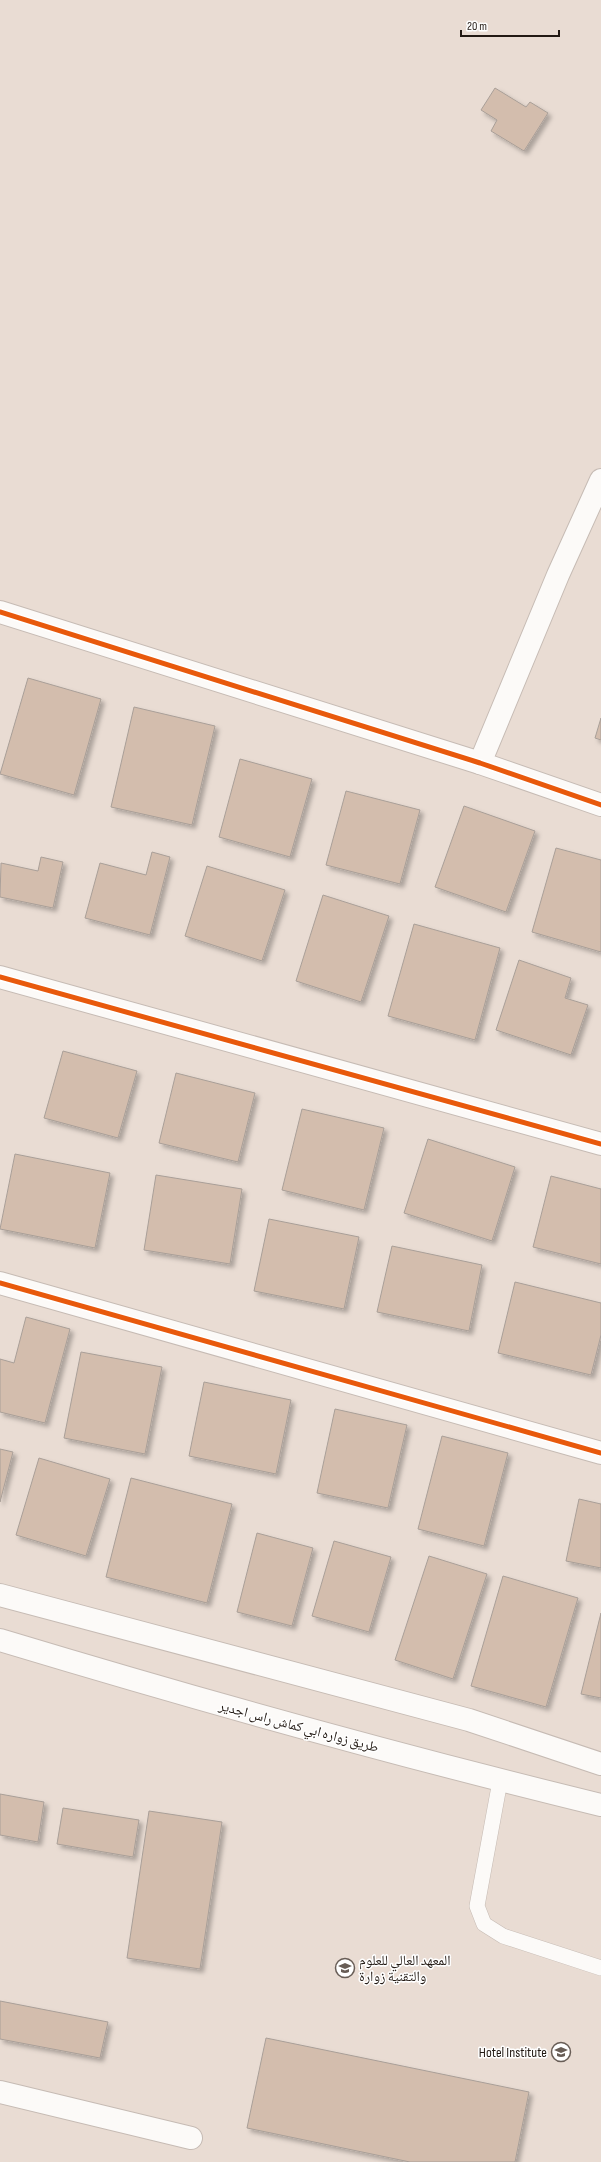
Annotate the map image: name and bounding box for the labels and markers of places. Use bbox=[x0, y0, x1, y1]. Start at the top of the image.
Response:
place label: المعهد العالي للعلوم والتقنية زوارة bbox=[359, 1952, 451, 1985]
school or university icon: المعهد العالي للعلوم والتقنية زوارة bbox=[334, 1957, 356, 1979]
school or university icon: Hotel Institute bbox=[550, 2041, 572, 2063]
place label: Hotel Institute bbox=[479, 2044, 547, 2061]

